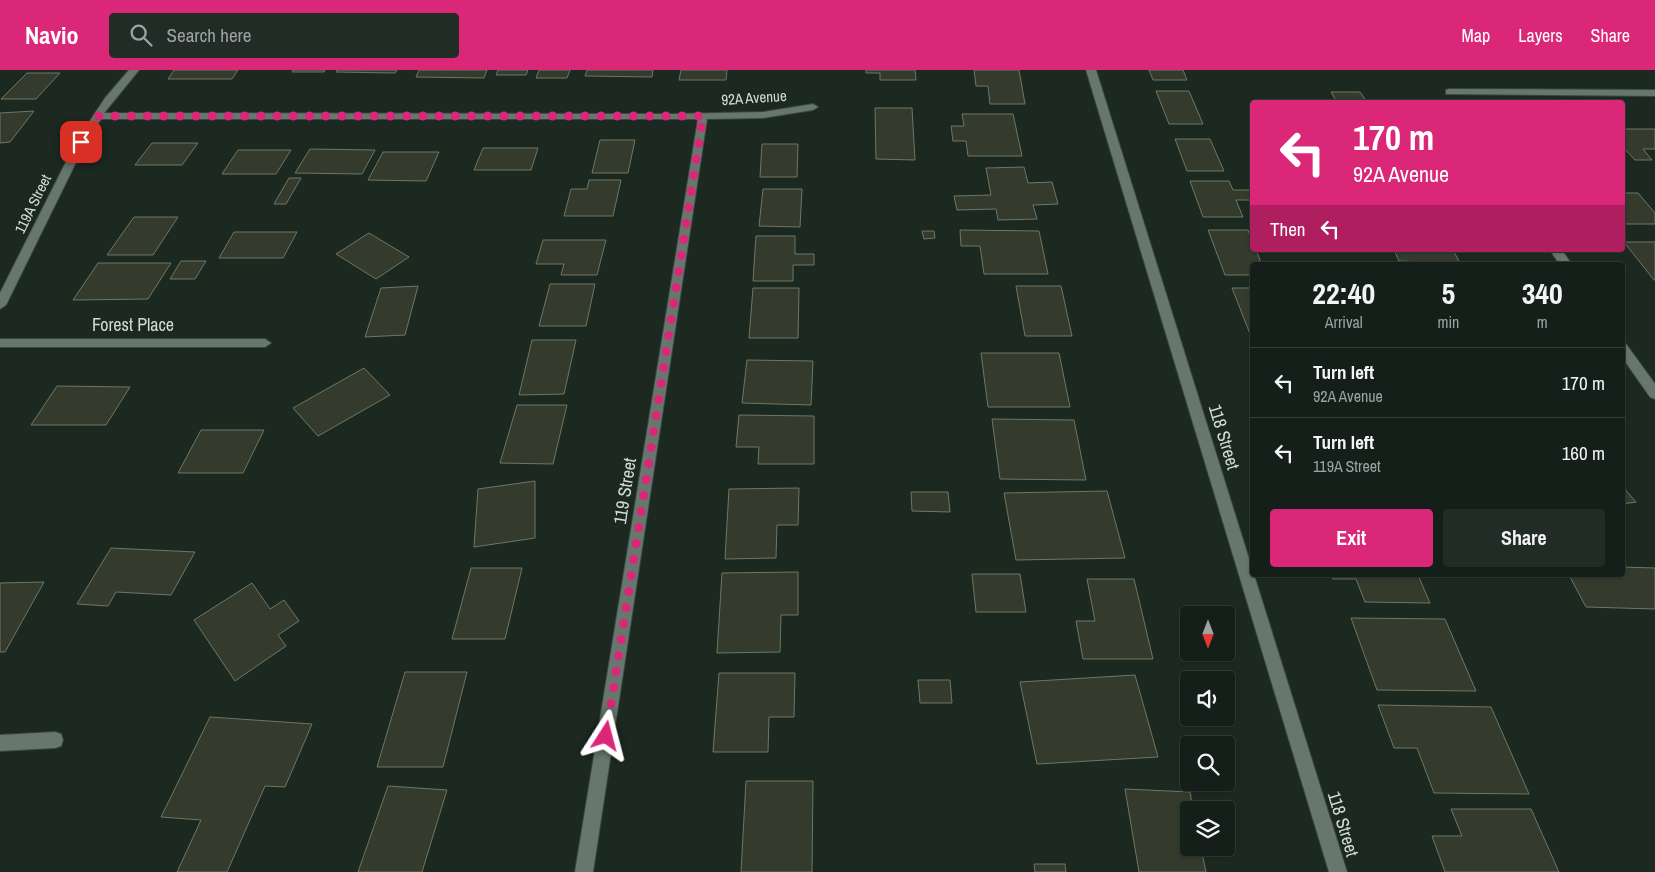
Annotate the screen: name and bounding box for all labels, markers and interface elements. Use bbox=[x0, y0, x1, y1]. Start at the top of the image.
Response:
search box bbox=[109, 13, 459, 58]
text: Navio bbox=[25, 19, 79, 51]
icon: search bbox=[127, 21, 155, 49]
text: Search here bbox=[167, 22, 251, 48]
text: Map bbox=[1462, 23, 1490, 48]
text: Layers bbox=[1518, 23, 1563, 48]
text: Share bbox=[1591, 23, 1630, 48]
street label: 92A Avenue bbox=[721, 85, 788, 110]
text: 170 m bbox=[1353, 114, 1434, 161]
icon: left bbox=[1270, 120, 1335, 185]
pin bbox=[60, 121, 102, 163]
icon: arrive bbox=[67, 128, 95, 156]
text: 92A Avenue bbox=[1353, 159, 1449, 189]
street label: 119A Street bbox=[9, 170, 56, 237]
icon: left bbox=[1316, 215, 1344, 243]
text: Then bbox=[1270, 216, 1306, 242]
text: 22:40 bbox=[1312, 273, 1375, 313]
text: 5 bbox=[1442, 273, 1455, 313]
text: 340 bbox=[1522, 273, 1563, 313]
text: Arrival bbox=[1325, 311, 1363, 333]
text: min bbox=[1437, 311, 1459, 333]
text: m bbox=[1537, 311, 1548, 333]
street label: Forest Place bbox=[92, 312, 174, 337]
text: Turn left bbox=[1313, 359, 1374, 385]
icon: left bbox=[1270, 369, 1298, 397]
text: 170 m bbox=[1562, 370, 1605, 396]
text: 92A Avenue bbox=[1313, 385, 1383, 407]
street label: 118 Street bbox=[1203, 401, 1246, 473]
text: Turn left bbox=[1313, 429, 1374, 455]
icon: left bbox=[1270, 439, 1298, 467]
text: 160 m bbox=[1562, 440, 1605, 466]
text: 119A Street bbox=[1313, 455, 1381, 477]
street label: 119 Street bbox=[607, 456, 642, 526]
button: Exit bbox=[1270, 509, 1433, 567]
button: Share bbox=[1443, 509, 1605, 567]
north arrow bbox=[1180, 606, 1235, 661]
map controls bbox=[1180, 606, 1235, 856]
button: sound bbox=[1180, 671, 1235, 726]
position arrow bbox=[579, 709, 631, 761]
button: search bbox=[1180, 736, 1235, 791]
street label: 118 Street bbox=[1322, 788, 1365, 860]
button: layers bbox=[1180, 801, 1235, 856]

